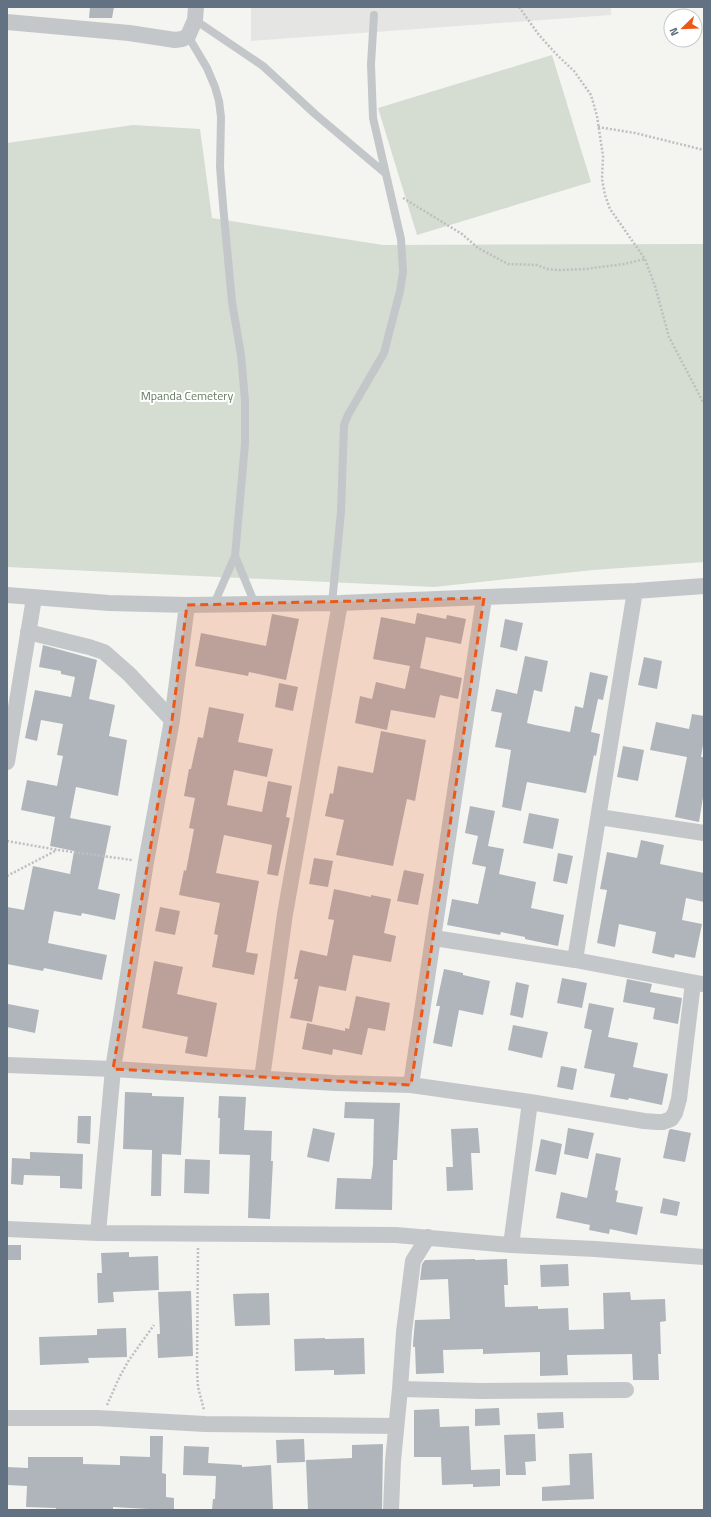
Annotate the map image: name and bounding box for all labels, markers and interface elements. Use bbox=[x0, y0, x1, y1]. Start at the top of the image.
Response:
north arrow bbox=[663, 8, 703, 48]
text: N bbox=[665, 25, 683, 39]
park label: Mpanda Cemetery bbox=[141, 386, 234, 405]

